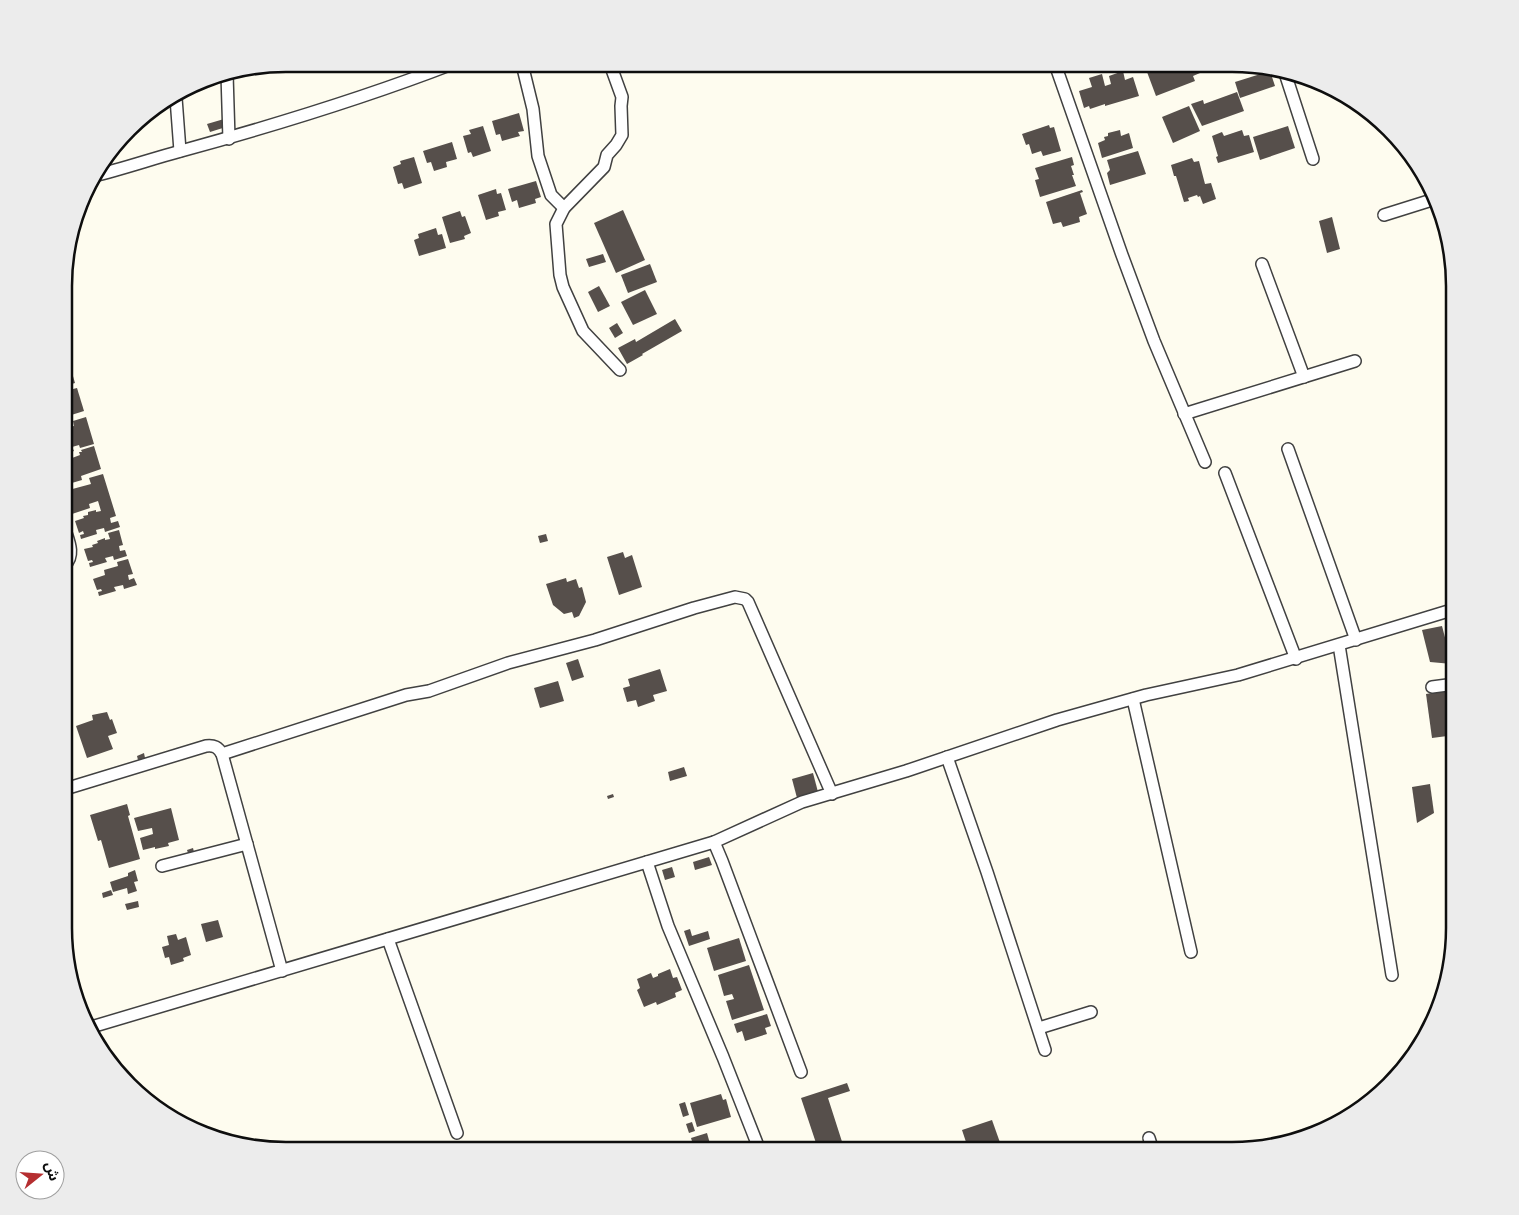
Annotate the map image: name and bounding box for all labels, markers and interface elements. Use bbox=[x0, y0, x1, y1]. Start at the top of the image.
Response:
north arrow bbox=[15, 1150, 65, 1200]
text: ش bbox=[42, 1160, 62, 1183]

